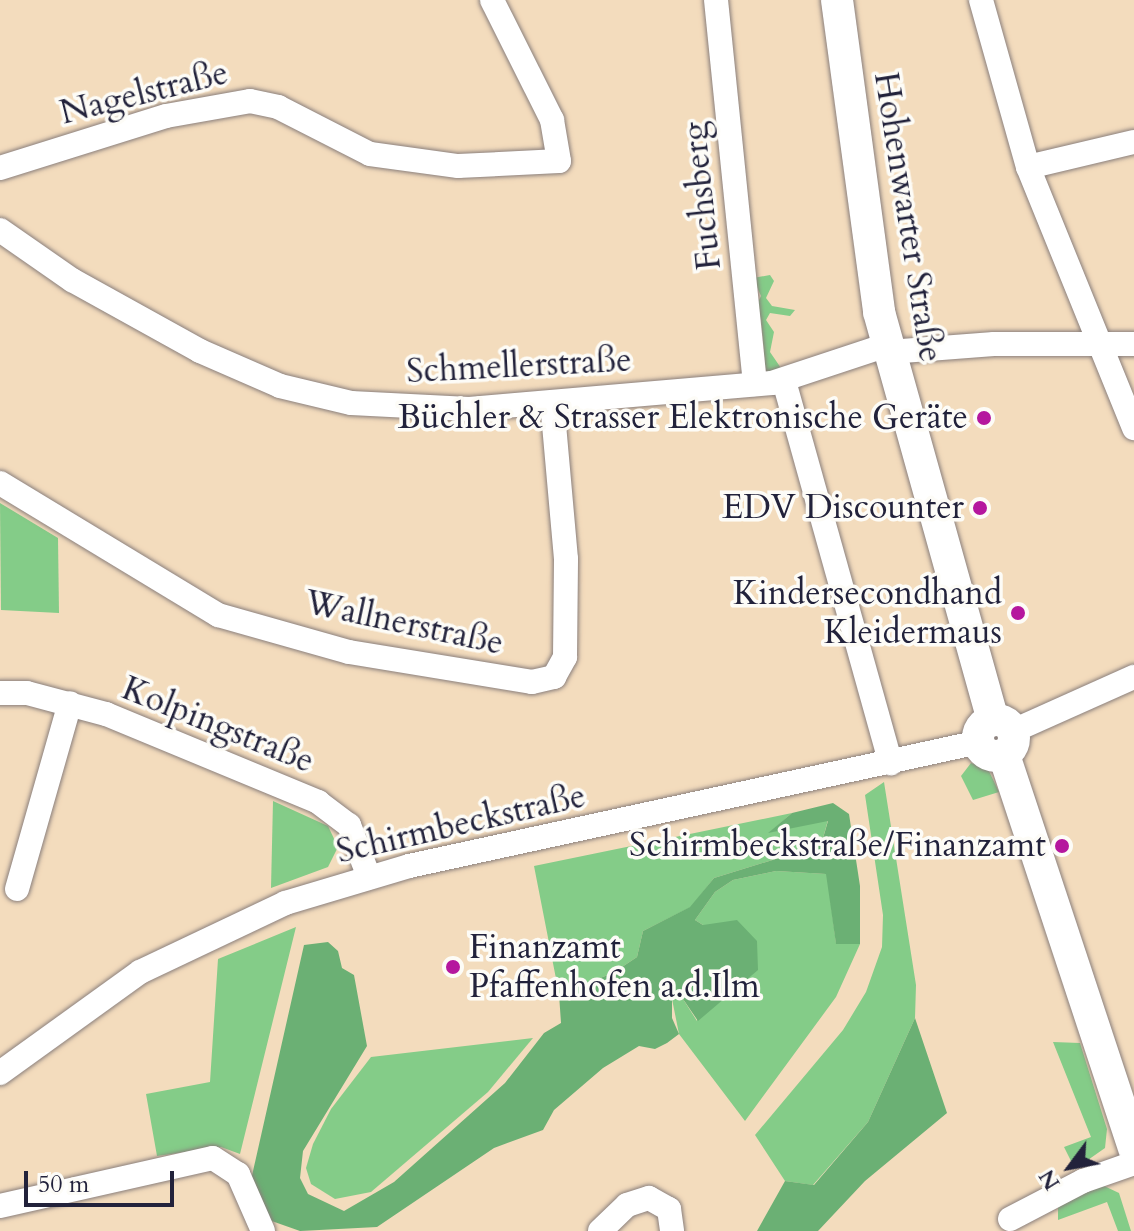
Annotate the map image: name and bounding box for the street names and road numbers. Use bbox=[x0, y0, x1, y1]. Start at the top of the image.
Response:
street label: Nagelstraße bbox=[56, 52, 232, 134]
street label: Hohenwarter Straße bbox=[865, 69, 951, 365]
street label: Fuchsberg bbox=[674, 120, 730, 272]
street label: Schmellerstraße bbox=[405, 340, 633, 392]
street label: Wallnerstraße bbox=[301, 582, 507, 664]
street label: Kolpingstraße bbox=[116, 668, 320, 782]
street label: Schirmbeckstraße bbox=[333, 776, 589, 872]

